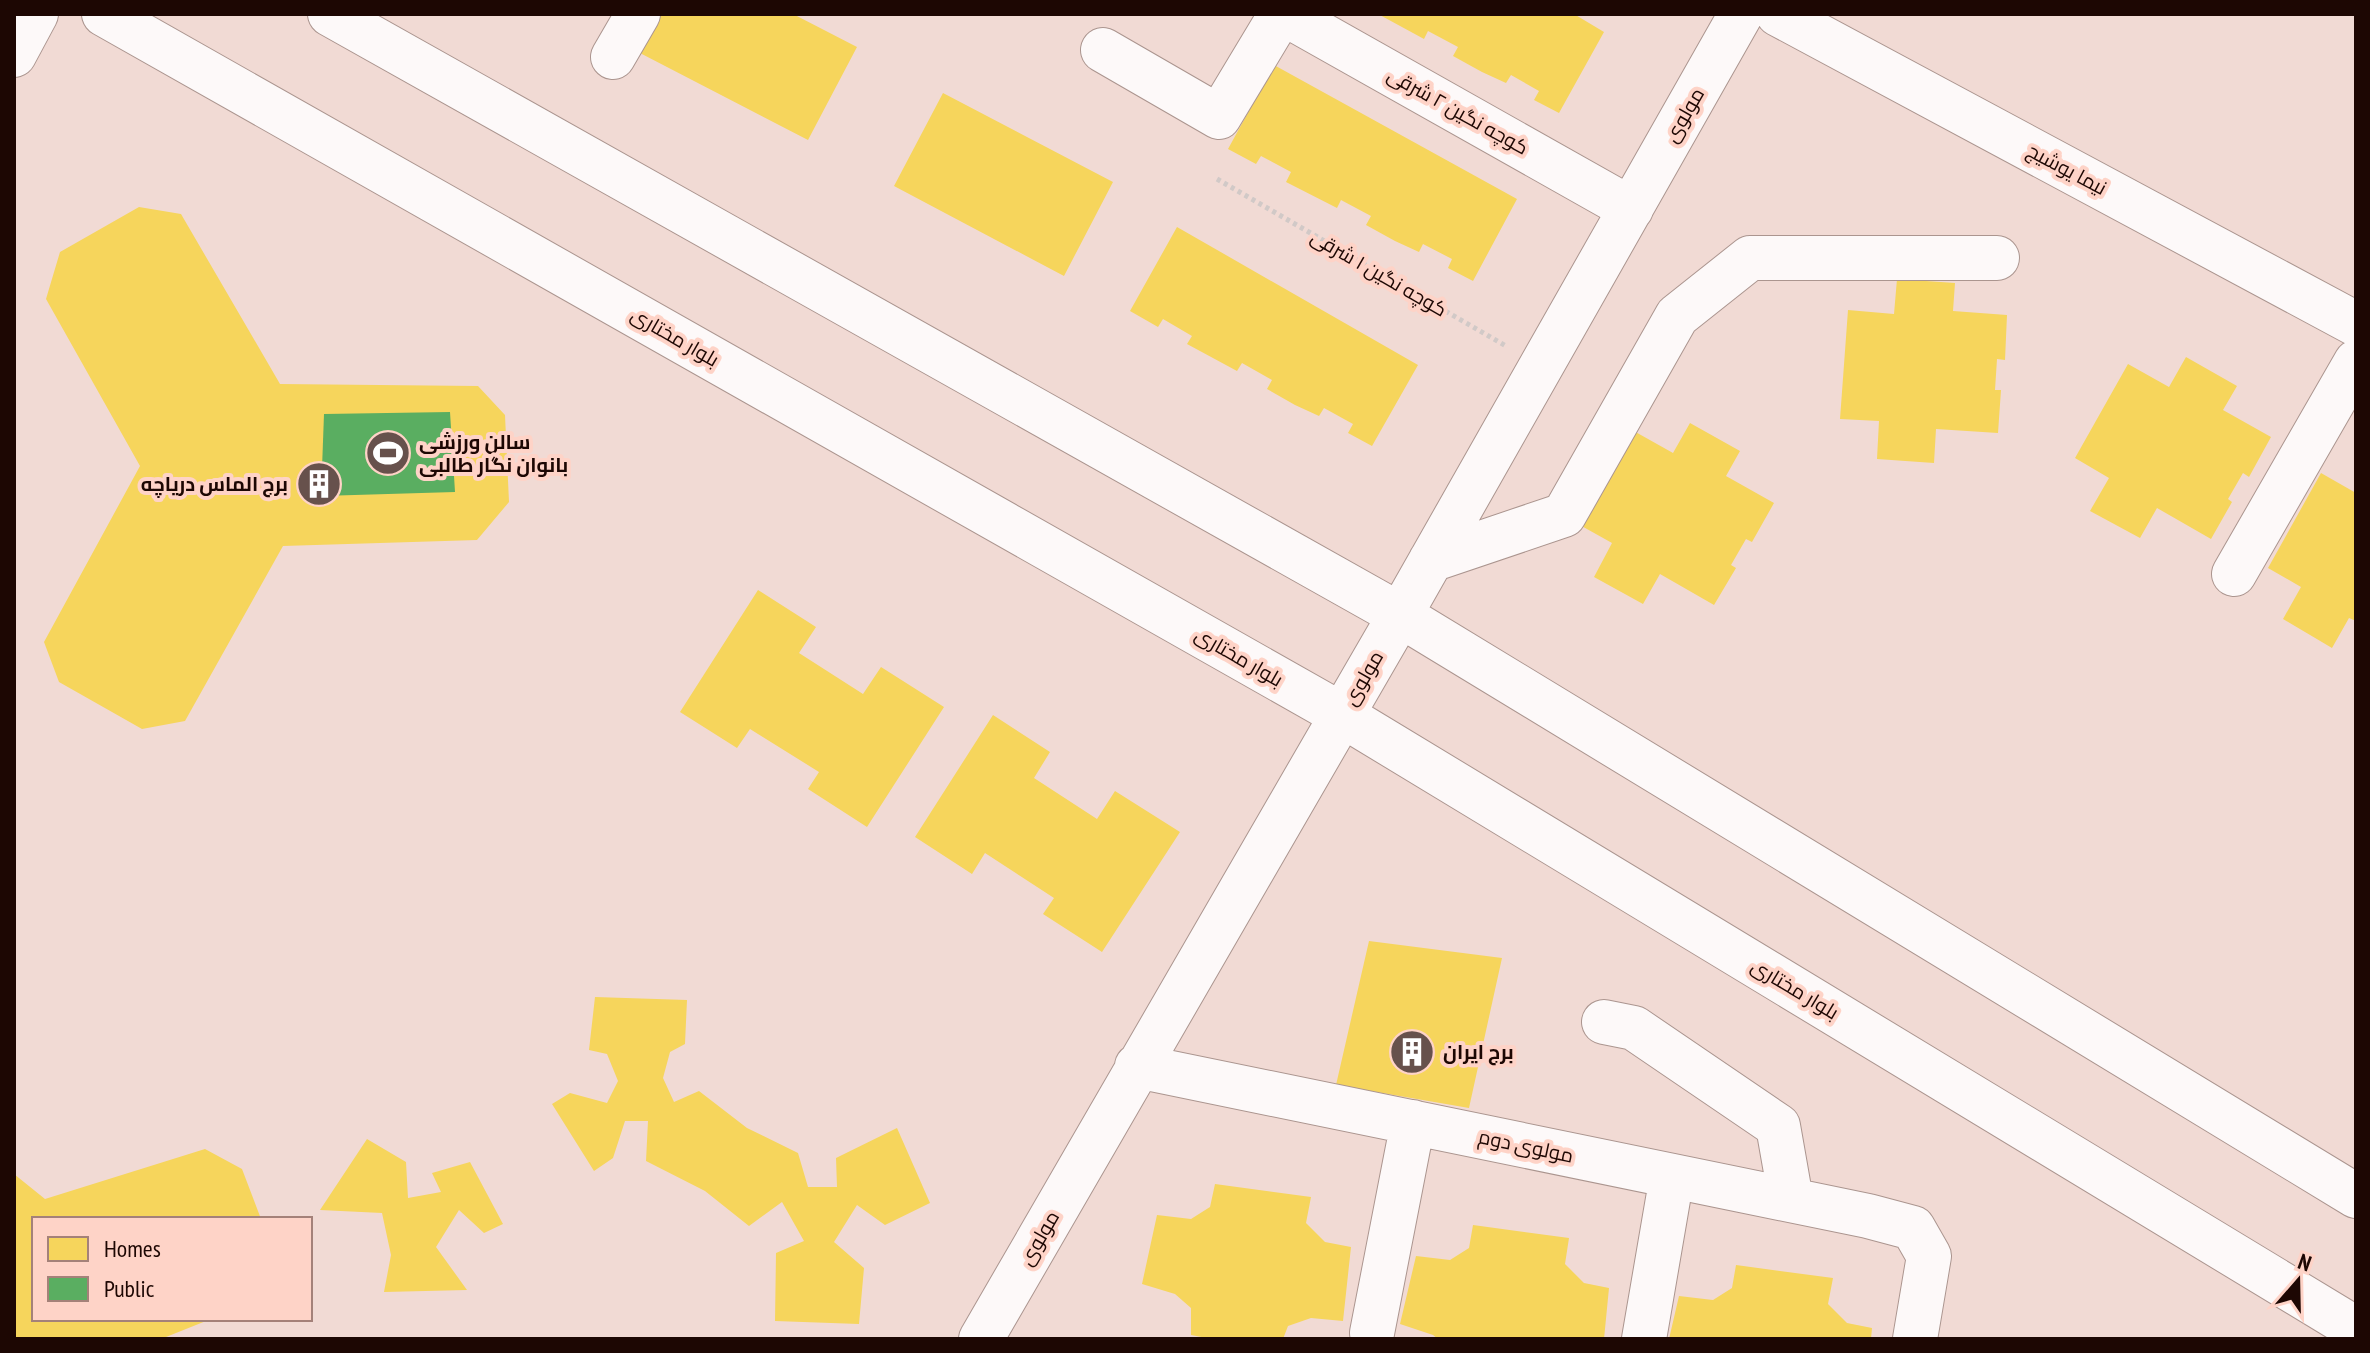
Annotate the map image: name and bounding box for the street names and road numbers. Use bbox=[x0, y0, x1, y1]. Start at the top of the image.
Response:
street label: کوچه نگین ۲ شرقی bbox=[1383, 61, 1533, 161]
street label: مولوی bbox=[1658, 83, 1710, 147]
street label: نیما یوشیج bbox=[2022, 137, 2111, 202]
street label: کوچه نگین ۱ شرقی bbox=[1306, 223, 1452, 323]
street label: بلوار مختاری bbox=[626, 301, 724, 373]
street label: بلوار مختاری bbox=[1190, 621, 1288, 693]
street label: مولوی bbox=[1337, 646, 1389, 710]
street label: بلوار مختاری bbox=[1746, 953, 1844, 1025]
street label: مولوی دوم bbox=[1476, 1123, 1576, 1170]
street label: مولوی bbox=[1013, 1206, 1065, 1270]

